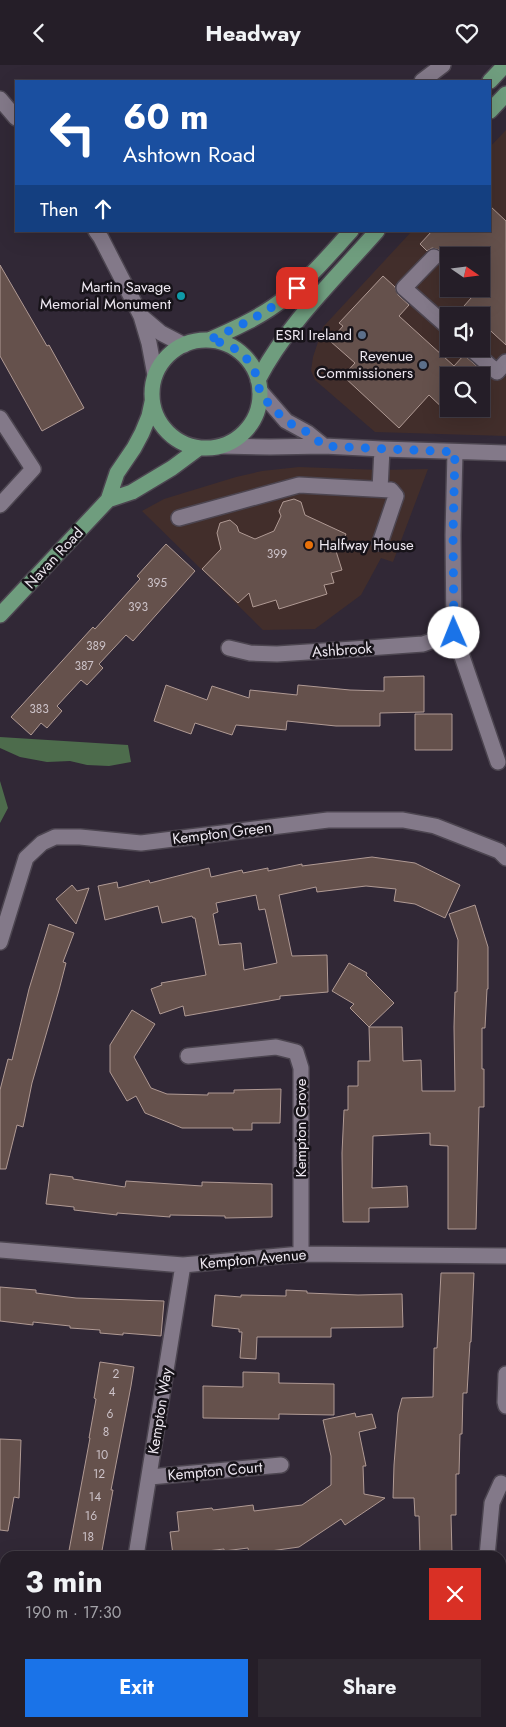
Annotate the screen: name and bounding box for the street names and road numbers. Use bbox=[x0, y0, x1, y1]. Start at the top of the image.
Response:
street label: Navan Road bbox=[20, 522, 88, 594]
street label: Ashbrook bbox=[311, 637, 373, 663]
street label: Kempton Green bbox=[171, 816, 273, 850]
street label: Kempton Grove bbox=[290, 1078, 312, 1177]
street label: Kempton Avenue bbox=[199, 1243, 307, 1275]
street label: Kempton Way bbox=[142, 1366, 178, 1456]
street label: Kempton Court bbox=[167, 1456, 264, 1486]

